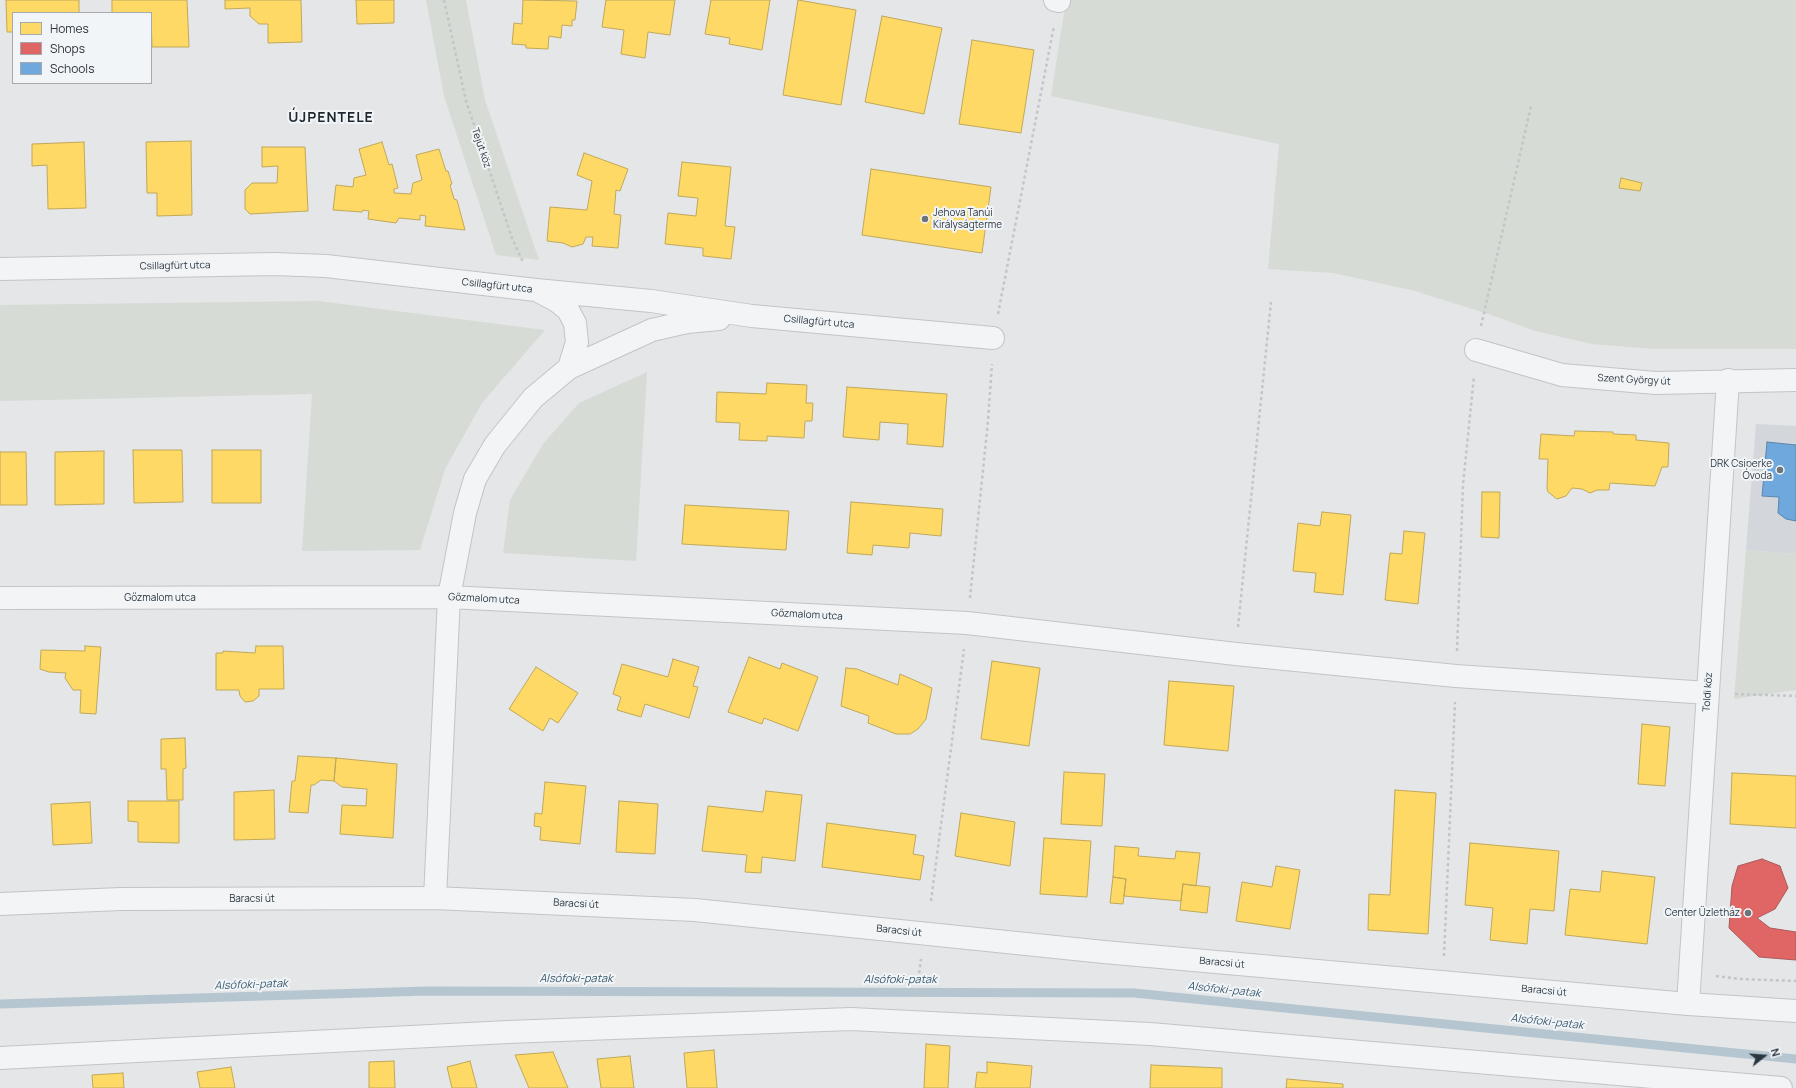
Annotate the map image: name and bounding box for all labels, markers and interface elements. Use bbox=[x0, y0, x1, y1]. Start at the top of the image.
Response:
legend bbox=[12, 12, 152, 84]
text: Homes bbox=[50, 20, 89, 37]
text: Shops bbox=[50, 40, 85, 57]
text: Schools bbox=[50, 60, 94, 77]
district label: ÚJPENTELE bbox=[288, 110, 374, 126]
street label: Tejút köz bbox=[469, 127, 493, 169]
place label: Jehova Tanúi Királyságterme bbox=[933, 207, 1002, 230]
marker: Jehova Tanúi Királyságterme bbox=[920, 214, 930, 224]
street label: Csillagfürt utca bbox=[140, 259, 210, 273]
street label: Csillagfürt utca bbox=[461, 276, 533, 296]
street label: Csillagfürt utca bbox=[783, 313, 855, 331]
street label: Szent György út bbox=[1597, 372, 1671, 388]
place label: DRK Csiperke Óvoda bbox=[1710, 458, 1772, 482]
marker: DRK Csiperke Óvoda bbox=[1775, 465, 1785, 475]
street label: Gőzmalom utca bbox=[448, 591, 520, 607]
street label: Gőzmalom utca bbox=[124, 592, 196, 604]
street label: Gőzmalom utca bbox=[771, 607, 843, 623]
street label: Toldi köz bbox=[1701, 672, 1715, 712]
street label: Baracsi út bbox=[229, 893, 275, 905]
street label: Baracsi út bbox=[553, 897, 599, 911]
place label: Center Üzletház bbox=[1665, 907, 1740, 919]
marker: Center Üzletház bbox=[1743, 908, 1753, 918]
street label: Baracsi út bbox=[876, 923, 922, 939]
street label: Baracsi út bbox=[1199, 955, 1245, 971]
water label: Alsófoki-patak bbox=[539, 972, 613, 986]
water label: Alsófoki-patak bbox=[863, 973, 937, 987]
water label: Alsófoki-patak bbox=[214, 977, 288, 993]
water label: Alsófoki-patak bbox=[1187, 980, 1261, 1000]
street label: Baracsi út bbox=[1521, 983, 1567, 999]
water label: Alsófoki-patak bbox=[1510, 1012, 1584, 1032]
north arrow bbox=[1744, 1036, 1784, 1076]
text: N bbox=[1768, 1046, 1784, 1058]

